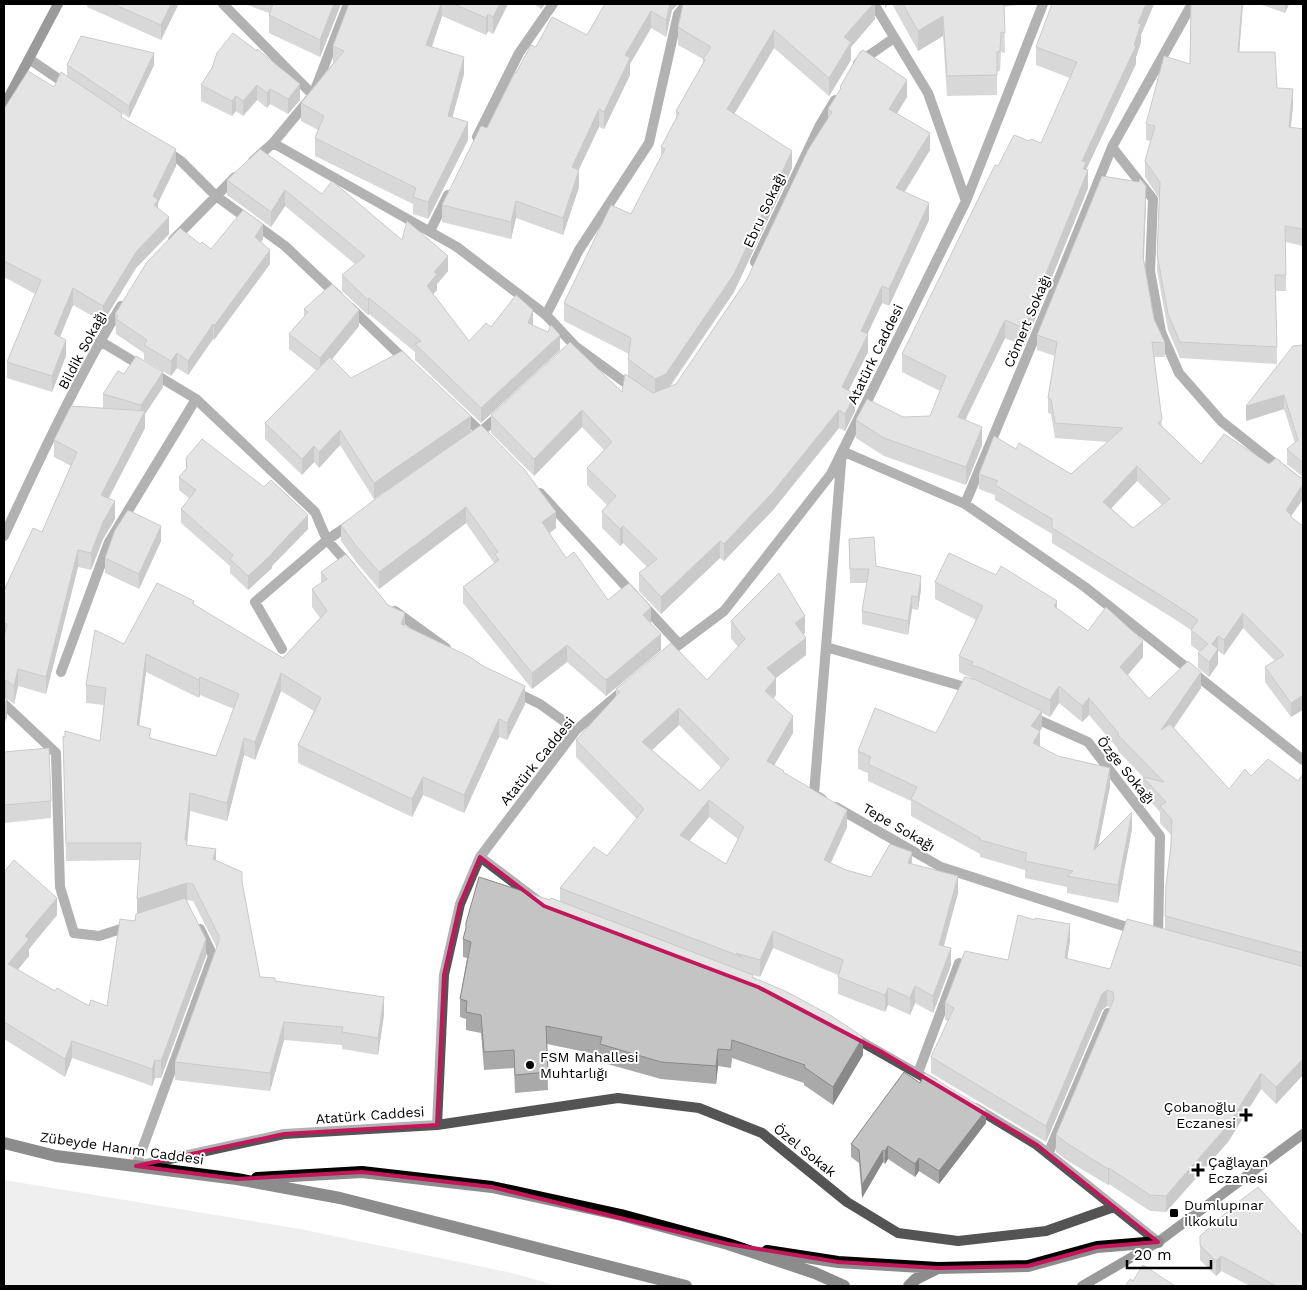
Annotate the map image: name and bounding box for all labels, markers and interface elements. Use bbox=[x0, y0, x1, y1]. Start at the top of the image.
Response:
street label: Ebru Sokağı bbox=[740, 170, 788, 250]
street label: Cömert Sokağı bbox=[1000, 272, 1054, 370]
street label: Atatürk Caddesi bbox=[844, 301, 906, 407]
street label: Bildik Sokağı bbox=[55, 308, 109, 392]
street label: Atatürk Caddesi bbox=[496, 714, 578, 808]
street label: Özge Sokağı bbox=[1094, 733, 1158, 807]
street label: Tepe Sokağı bbox=[860, 800, 938, 854]
place label: FSM Mahallesi Muhtarlığı bbox=[540, 1049, 638, 1081]
marker: FSM Mahallesi Muhtarlığı bbox=[524, 1059, 536, 1071]
place label: Çobanoğlu Eczanesi bbox=[1164, 1099, 1236, 1131]
street label: Atatürk Caddesi bbox=[315, 1103, 425, 1127]
marker: Çobanoğlu Eczanesi bbox=[1240, 1109, 1252, 1121]
street label: Özel Sokak bbox=[771, 1120, 839, 1180]
street label: Zübeyde Hanım Caddesi bbox=[39, 1129, 205, 1167]
place label: Çağlayan Eczanesi bbox=[1208, 1154, 1268, 1186]
marker: Çağlayan Eczanesi bbox=[1192, 1164, 1204, 1176]
place label: Dumlupınar İlkokulu bbox=[1184, 1197, 1264, 1229]
marker: Dumlupınar İlkokulu bbox=[1168, 1207, 1180, 1219]
scale bar bbox=[1127, 1238, 1211, 1270]
text: 20 m bbox=[1134, 1246, 1172, 1264]

